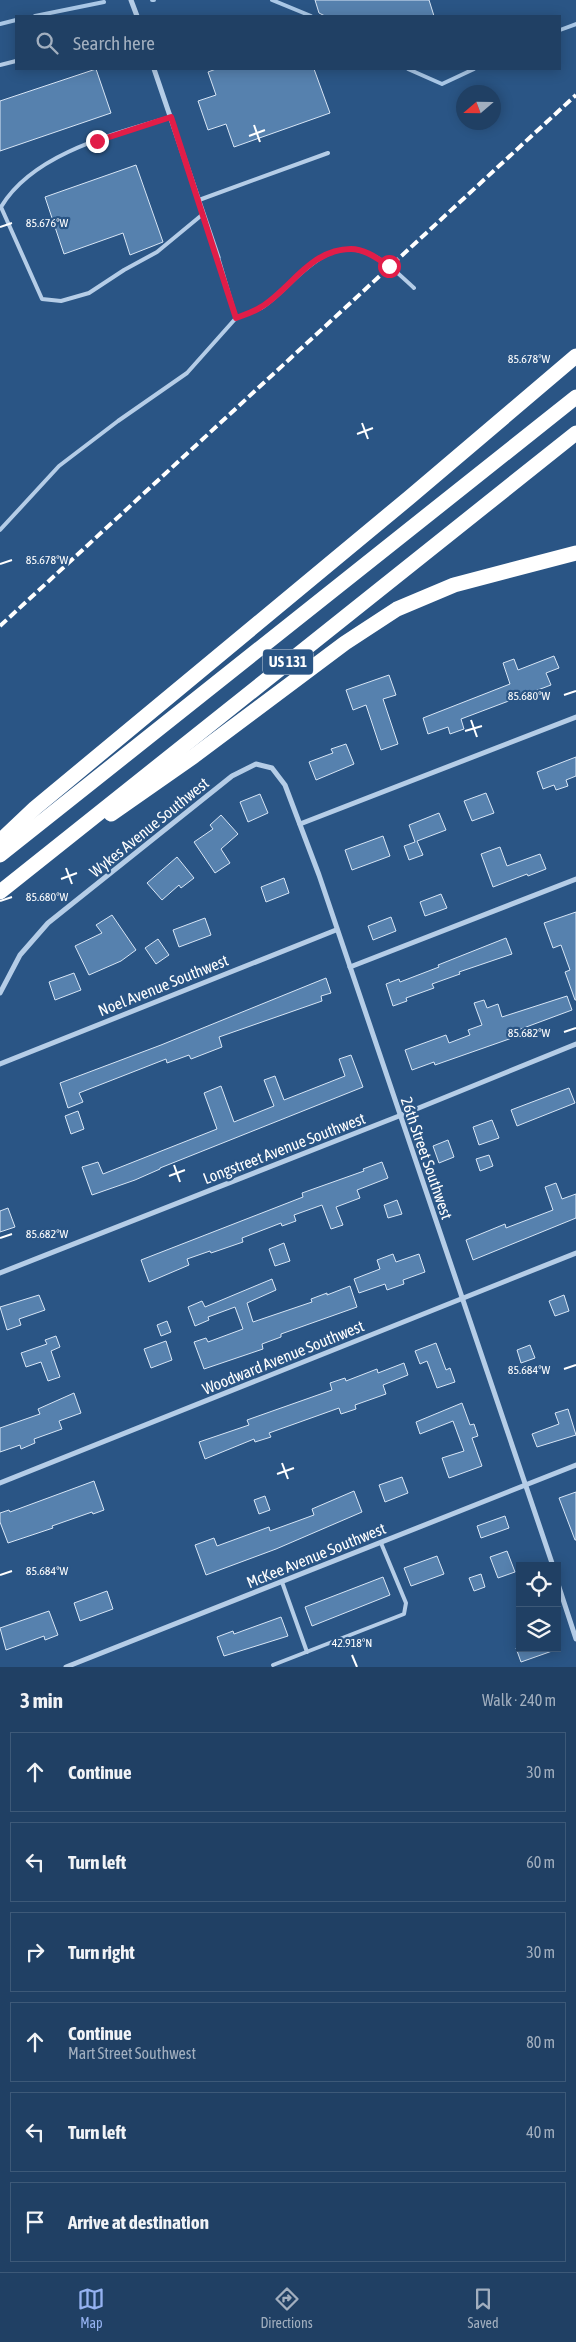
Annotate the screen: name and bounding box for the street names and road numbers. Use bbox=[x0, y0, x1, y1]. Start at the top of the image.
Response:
road number: US 131 bbox=[263, 650, 313, 674]
street label: Wykes Avenue Southwest bbox=[86, 773, 213, 881]
street label: Noel Avenue Southwest bbox=[95, 951, 231, 1019]
street label: 26th Street Southwest bbox=[398, 1094, 456, 1222]
street label: Longstreet Avenue Southwest bbox=[200, 1109, 368, 1188]
street label: Woodward Avenue Southwest bbox=[200, 1316, 367, 1398]
street label: McKee Avenue Southwest bbox=[244, 1519, 389, 1591]

